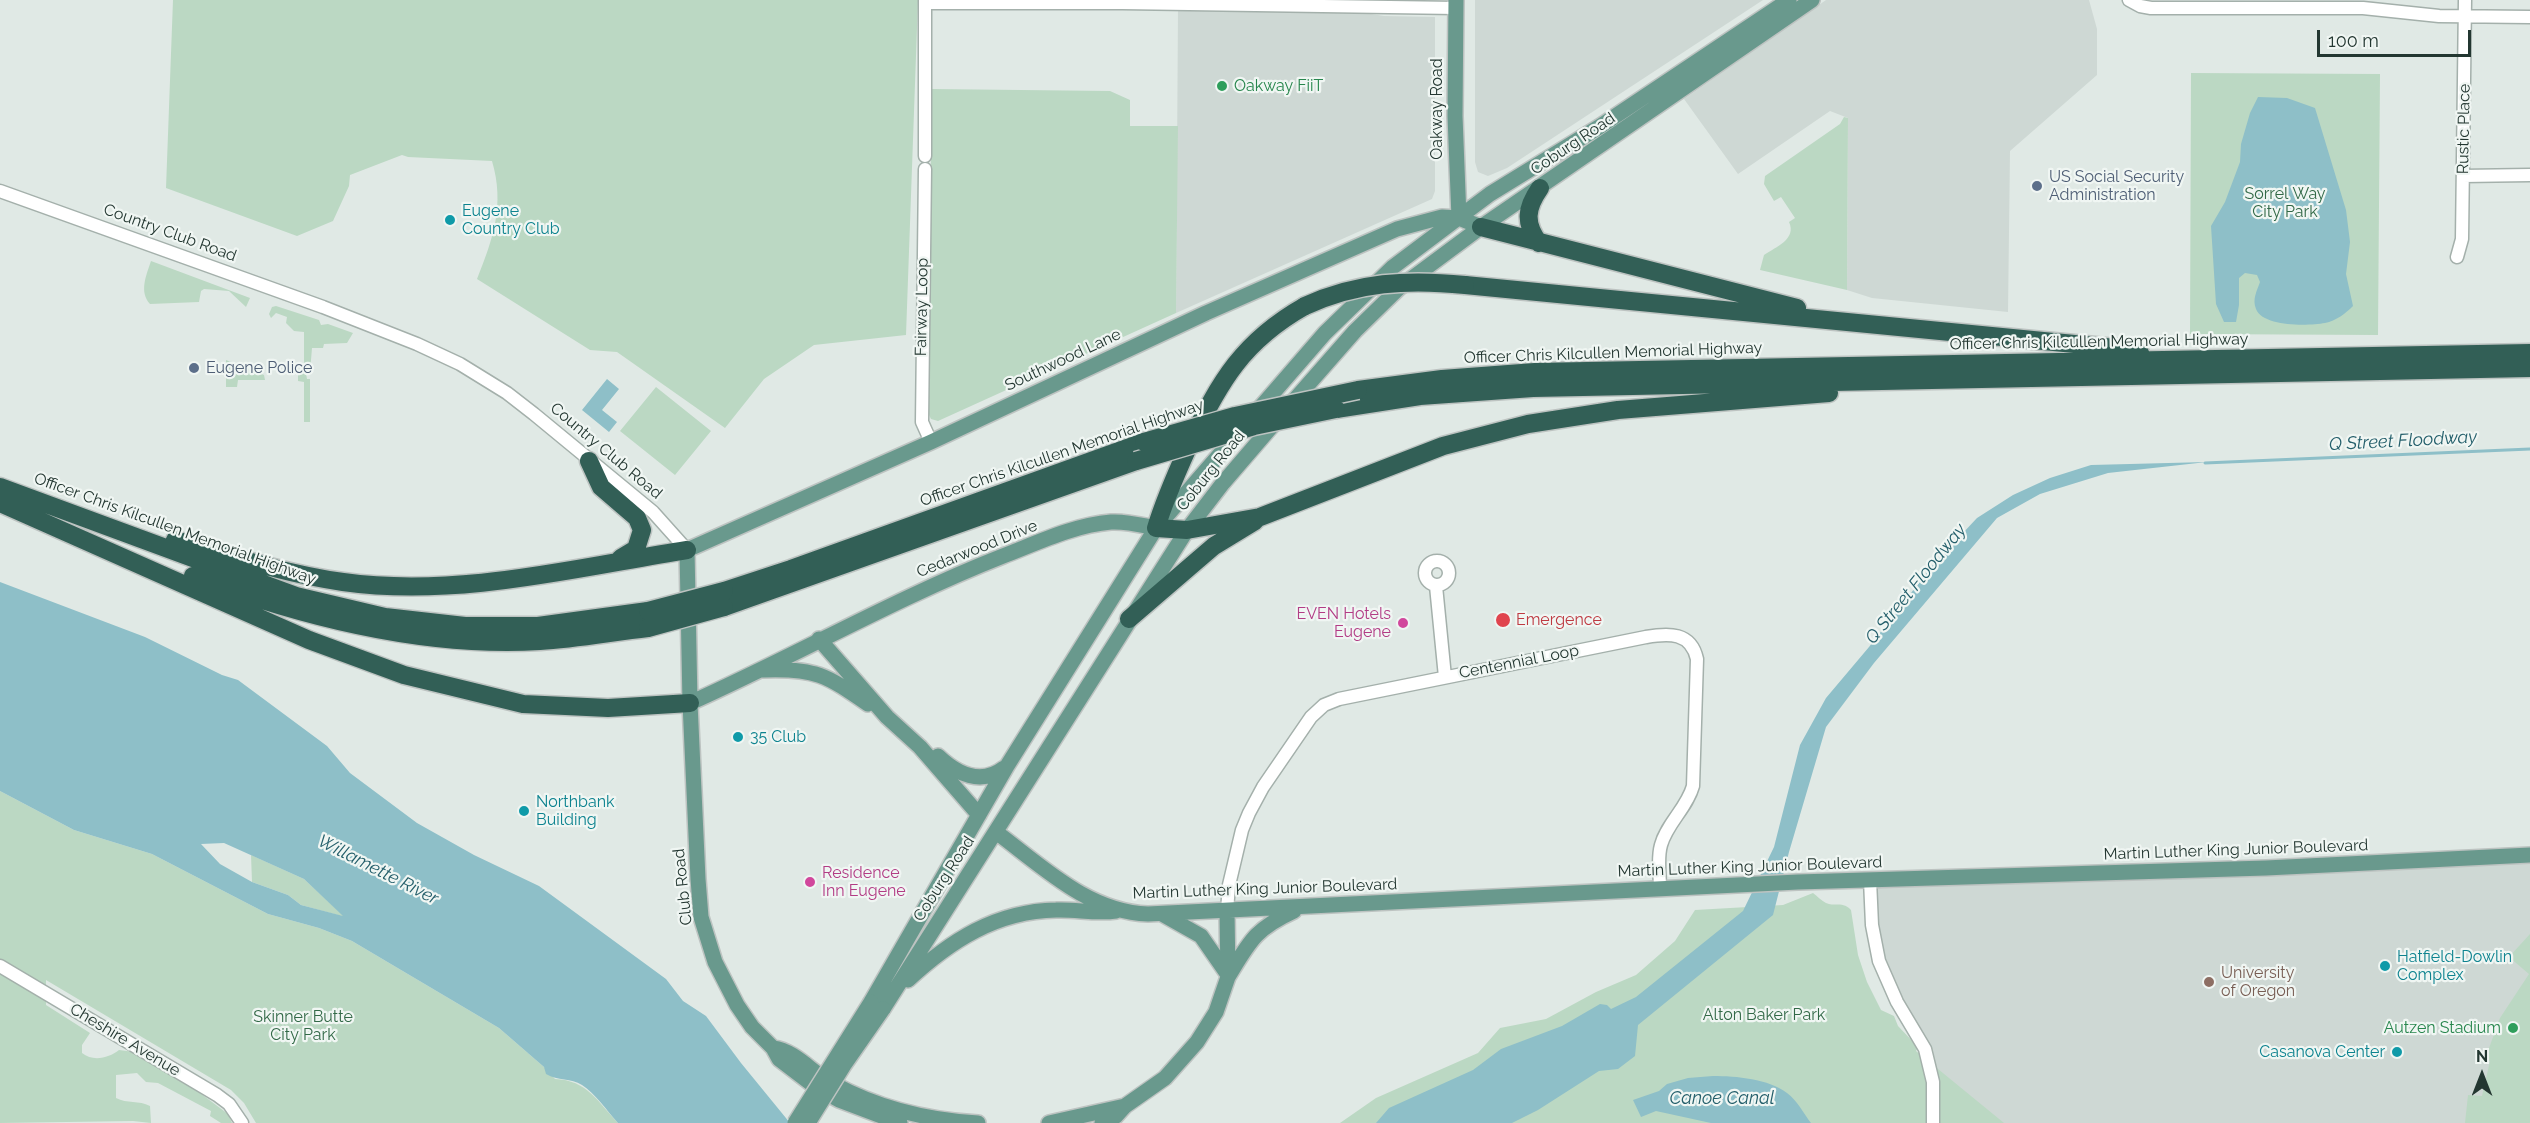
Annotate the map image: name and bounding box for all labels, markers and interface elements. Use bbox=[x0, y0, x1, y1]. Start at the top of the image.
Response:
scale bar bbox=[2320, 18, 2474, 56]
text: 100 m bbox=[2328, 30, 2379, 51]
street label: Oakway Road bbox=[1427, 58, 1447, 160]
place label: Oakway FiiT bbox=[1234, 76, 1323, 96]
marker: Oakway FiiT bbox=[1215, 79, 1229, 93]
street label: Rustic Place bbox=[2454, 84, 2474, 174]
street label: Coburg Road bbox=[1527, 109, 1619, 179]
place label: US Social Security Administration bbox=[2049, 167, 2184, 205]
marker: US Social Security Administration bbox=[2030, 179, 2044, 193]
park label: Sorrel Way City Park bbox=[2244, 184, 2326, 222]
street label: Country Club Road bbox=[101, 200, 239, 266]
place label: Eugene Country Club bbox=[462, 201, 560, 239]
marker: Eugene Country Club bbox=[443, 213, 457, 227]
street label: Fairway Loop bbox=[912, 258, 932, 356]
street label: Southwood Lane bbox=[1002, 325, 1124, 395]
street label: Officer Chris Kilcullen Memorial Highway bbox=[1949, 330, 2249, 354]
street label: Officer Chris Kilcullen Memorial Highway bbox=[1463, 338, 1763, 368]
place label: Eugene Police bbox=[206, 358, 312, 378]
marker: Eugene Police bbox=[187, 361, 201, 375]
street label: Officer Chris Kilcullen Memorial Highway bbox=[918, 395, 1206, 511]
street label: Country Club Road bbox=[546, 399, 666, 503]
water label: Q Street Floodway bbox=[2328, 426, 2478, 456]
street label: Coburg Road bbox=[1173, 427, 1249, 515]
street label: Officer Chris Kilcullen Memorial Highway bbox=[31, 469, 319, 589]
street label: Cedarwood Drive bbox=[914, 516, 1040, 582]
water label: Q Street Floodway bbox=[1861, 520, 1971, 648]
place label: EVEN Hotels Eugene bbox=[1296, 604, 1391, 642]
place label: Emergence bbox=[1516, 610, 1602, 630]
marker: Emergence bbox=[1494, 611, 1512, 629]
marker: EVEN Hotels Eugene bbox=[1396, 616, 1410, 630]
street label: Centennial Loop bbox=[1457, 641, 1581, 683]
place label: 35 Club bbox=[750, 727, 806, 747]
marker: 35 Club bbox=[731, 730, 745, 744]
place label: Northbank Building bbox=[536, 792, 614, 830]
marker: Northbank Building bbox=[517, 804, 531, 818]
water label: Willamette River bbox=[314, 830, 442, 910]
street label: Coburg Road bbox=[909, 833, 979, 925]
street label: Martin Luther King Junior Boulevard bbox=[2103, 836, 2369, 864]
street label: Club Road bbox=[669, 848, 697, 926]
street label: Martin Luther King Junior Boulevard bbox=[1617, 853, 1883, 881]
place label: Residence Inn Eugene bbox=[822, 863, 906, 901]
marker: Residence Inn Eugene bbox=[803, 875, 817, 889]
street label: Martin Luther King Junior Boulevard bbox=[1132, 875, 1398, 903]
place label: Hatfield-Dowlin Complex bbox=[2397, 947, 2512, 985]
marker: Hatfield-Dowlin Complex bbox=[2378, 959, 2392, 973]
place label: University of Oregon bbox=[2221, 963, 2295, 1001]
marker: University of Oregon bbox=[2202, 975, 2216, 989]
street label: Cheshire Avenue bbox=[66, 1000, 184, 1080]
park label: Alton Baker Park bbox=[1703, 1005, 1825, 1025]
park label: Skinner Butte City Park bbox=[253, 1007, 353, 1045]
place label: Autzen Stadium bbox=[2384, 1018, 2501, 1038]
marker: Autzen Stadium bbox=[2506, 1021, 2520, 1035]
place label: Casanova Center bbox=[2259, 1042, 2385, 1062]
marker: Casanova Center bbox=[2390, 1045, 2404, 1059]
north arrow bbox=[2452, 1045, 2512, 1105]
text: N bbox=[2476, 1047, 2488, 1066]
water label: Canoe Canal bbox=[1669, 1088, 1775, 1110]

